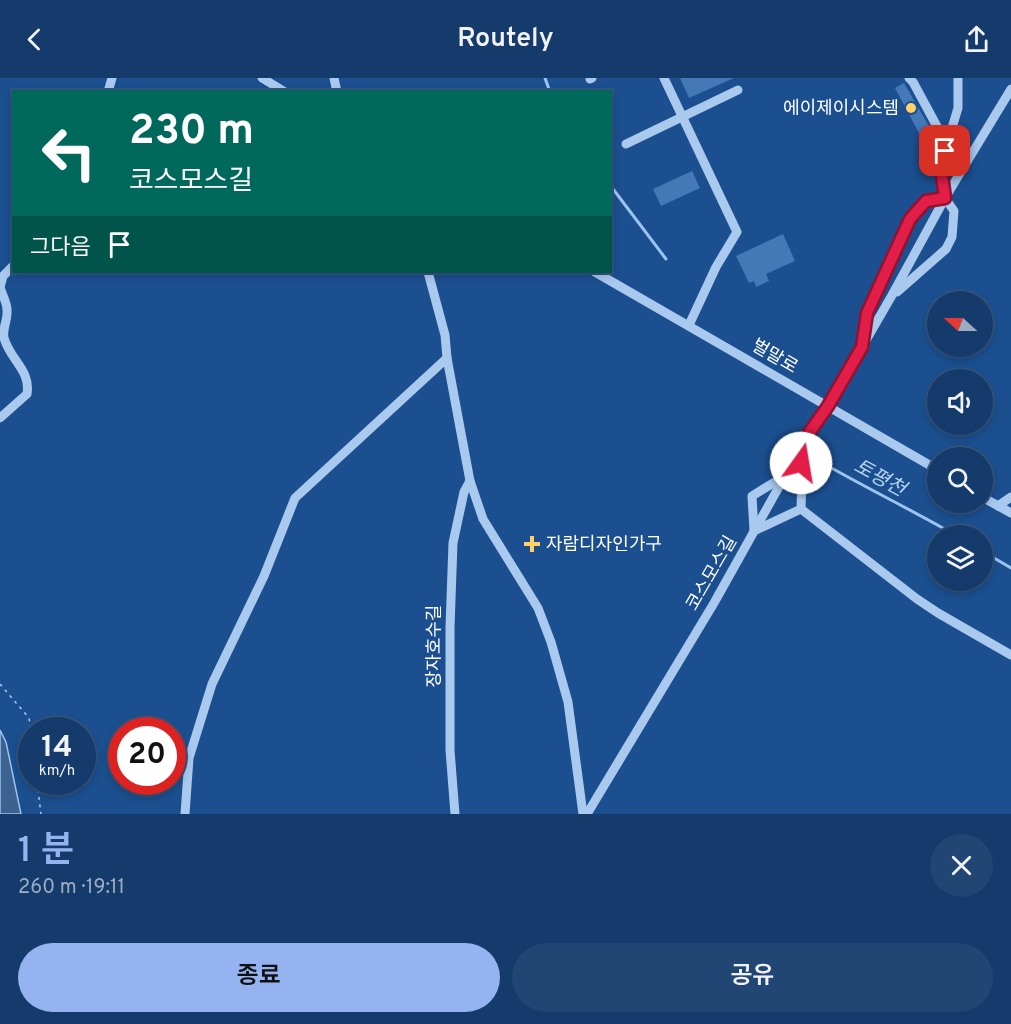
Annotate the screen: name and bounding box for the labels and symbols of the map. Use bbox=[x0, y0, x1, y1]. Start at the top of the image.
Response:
place label: 에이제이시스템 bbox=[783, 98, 899, 121]
marker: 에이제이시스템 bbox=[904, 101, 918, 115]
pin bbox=[919, 125, 970, 176]
north arrow bbox=[927, 291, 993, 357]
street label: 벌말로 bbox=[747, 335, 802, 380]
position arrow bbox=[769, 431, 833, 495]
water label: 토평천 bbox=[849, 454, 912, 505]
street label: 코스모스길 bbox=[682, 532, 743, 615]
place label: 자람디자인가구 bbox=[546, 534, 662, 557]
marker: 자람디자인가구 bbox=[523, 535, 541, 553]
street label: 장자호수길 bbox=[424, 605, 447, 687]
speed limit sign: 20 bbox=[108, 717, 186, 795]

